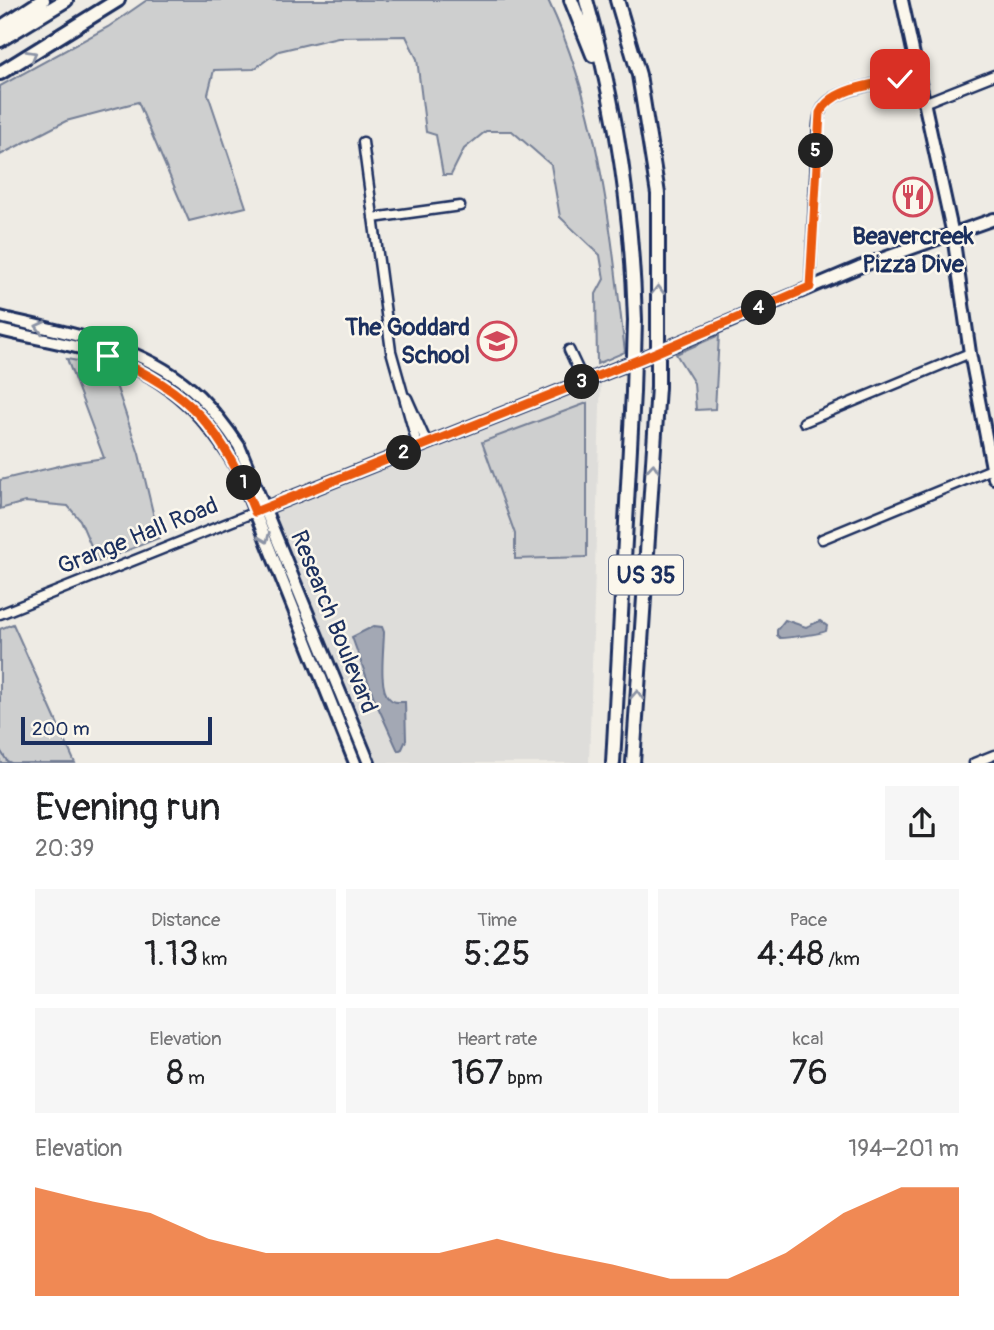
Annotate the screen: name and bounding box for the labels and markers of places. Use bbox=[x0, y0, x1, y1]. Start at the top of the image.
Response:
pin bbox=[870, 49, 930, 109]
pin: 5 bbox=[798, 134, 834, 168]
restaurant icon: Beavercreek Pizza Dive bbox=[892, 176, 934, 218]
place label: Beavercreek Pizza Dive bbox=[852, 222, 975, 279]
pin: 4 bbox=[742, 290, 776, 326]
place label: The Goddard School bbox=[344, 313, 470, 370]
school or university icon: The Goddard School bbox=[476, 320, 518, 362]
pin bbox=[78, 326, 138, 386]
pin: 3 bbox=[564, 364, 600, 400]
pin: 2 bbox=[386, 435, 422, 470]
pin: 1 bbox=[226, 466, 262, 500]

